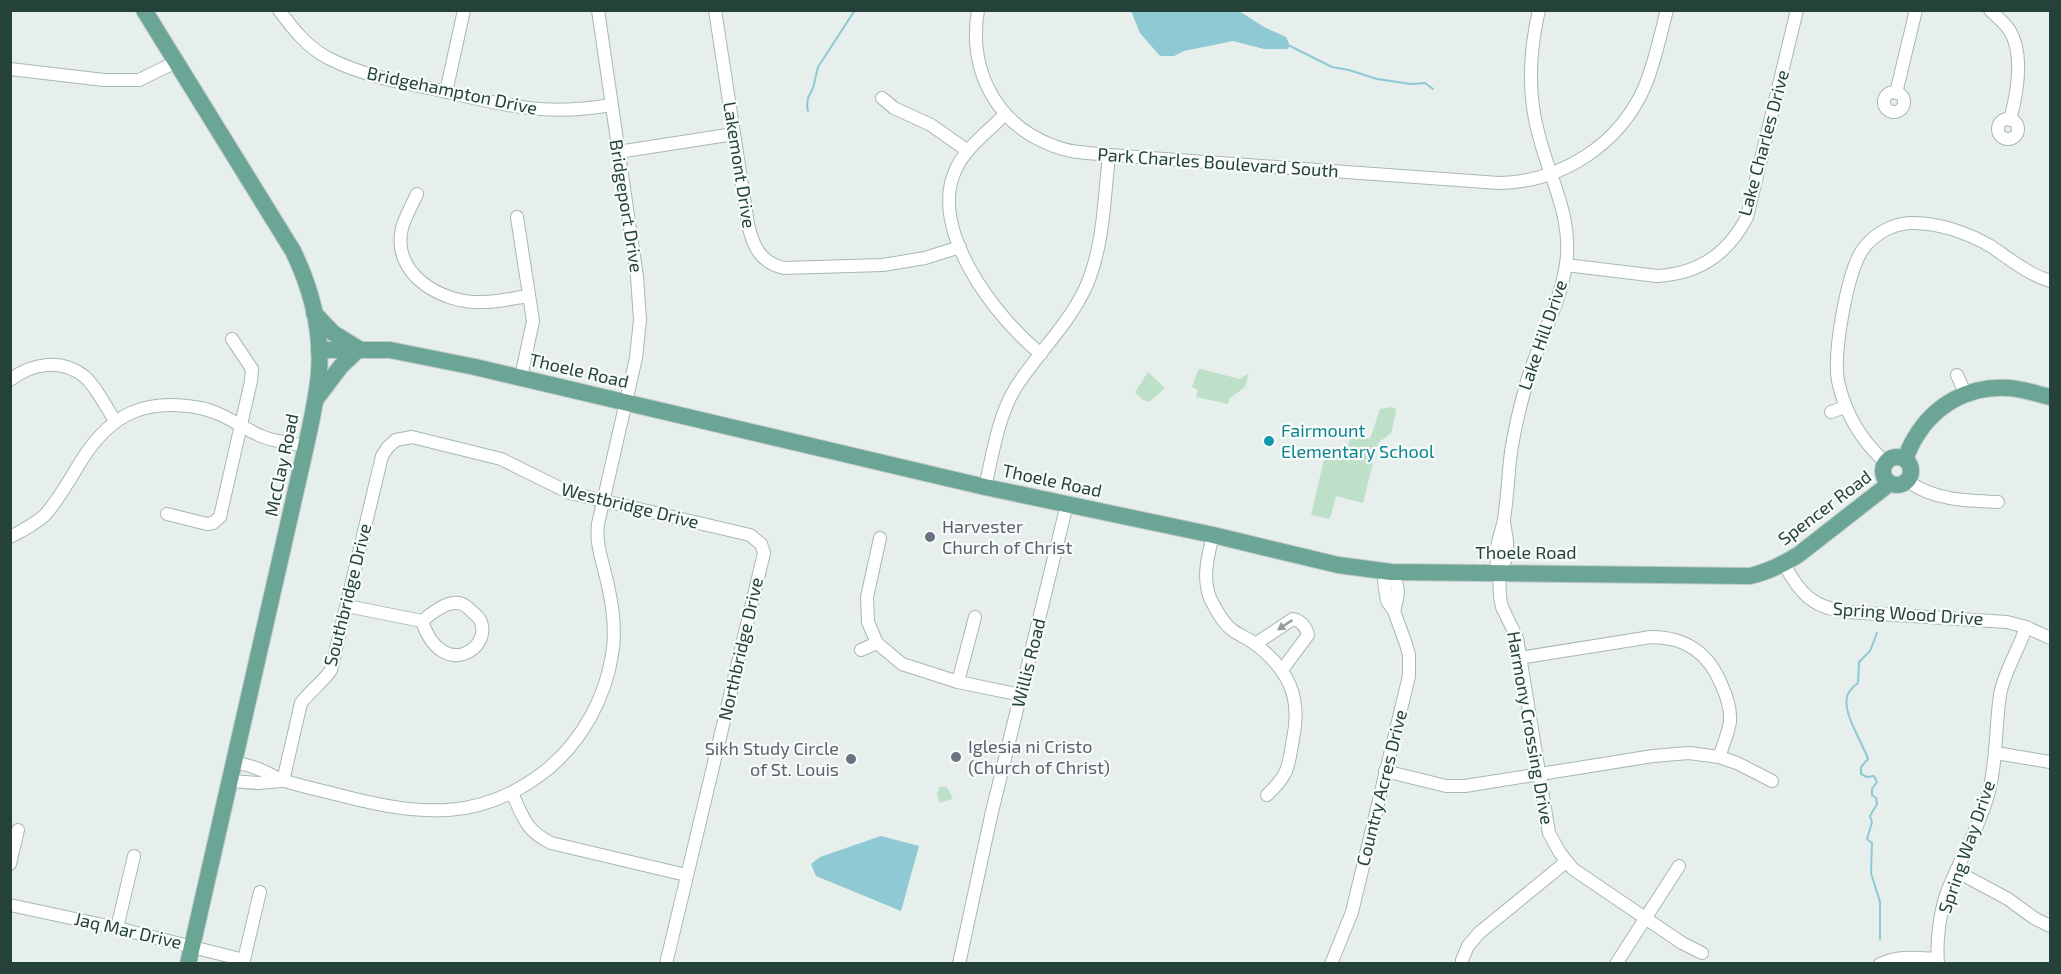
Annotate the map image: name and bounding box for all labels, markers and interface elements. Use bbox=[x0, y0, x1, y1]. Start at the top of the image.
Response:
street label: Bridgehampton Drive bbox=[365, 61, 539, 119]
street label: Lake Charles Drive bbox=[1733, 67, 1793, 218]
street label: Lakemont Drive bbox=[719, 100, 761, 230]
street label: Bridgeport Drive bbox=[606, 138, 648, 274]
street label: Park Charles Boulevard South bbox=[1097, 143, 1339, 181]
street label: Lake Hill Drive bbox=[1513, 277, 1571, 393]
street label: Thoele Road bbox=[527, 348, 631, 392]
street label: McClay Road bbox=[259, 411, 303, 518]
place label: Fairmount Elementary School bbox=[1281, 419, 1435, 462]
marker: Fairmount Elementary School bbox=[1262, 434, 1276, 448]
street label: Thoele Road bbox=[1000, 459, 1104, 501]
street label: Spencer Road bbox=[1773, 465, 1875, 549]
street label: Westbridge Drive bbox=[559, 477, 701, 533]
place label: Harvester Church of Christ bbox=[942, 515, 1072, 558]
street label: Southbridge Drive bbox=[319, 521, 375, 669]
marker: Harvester Church of Christ bbox=[923, 530, 937, 544]
street label: Thoele Road bbox=[1475, 541, 1577, 563]
street label: Northbridge Drive bbox=[713, 575, 767, 722]
street label: Spring Wood Drive bbox=[1832, 597, 1984, 629]
street label: Willis Road bbox=[1006, 616, 1050, 710]
one-way arrow bbox=[1277, 619, 1293, 630]
street label: Harmony Crossing Drive bbox=[1503, 629, 1559, 826]
street label: Country Acres Drive bbox=[1351, 707, 1411, 868]
place label: Iglesia ni Cristo (Church of Christ) bbox=[968, 735, 1110, 778]
place label: Sikh Study Circle of St. Louis bbox=[705, 737, 839, 780]
marker: Iglesia ni Cristo (Church of Christ) bbox=[949, 750, 963, 764]
marker: Sikh Study Circle of St. Louis bbox=[844, 752, 858, 766]
street label: Spring Way Drive bbox=[1933, 777, 1999, 916]
street label: Jaq Mar Drive bbox=[72, 907, 184, 953]

